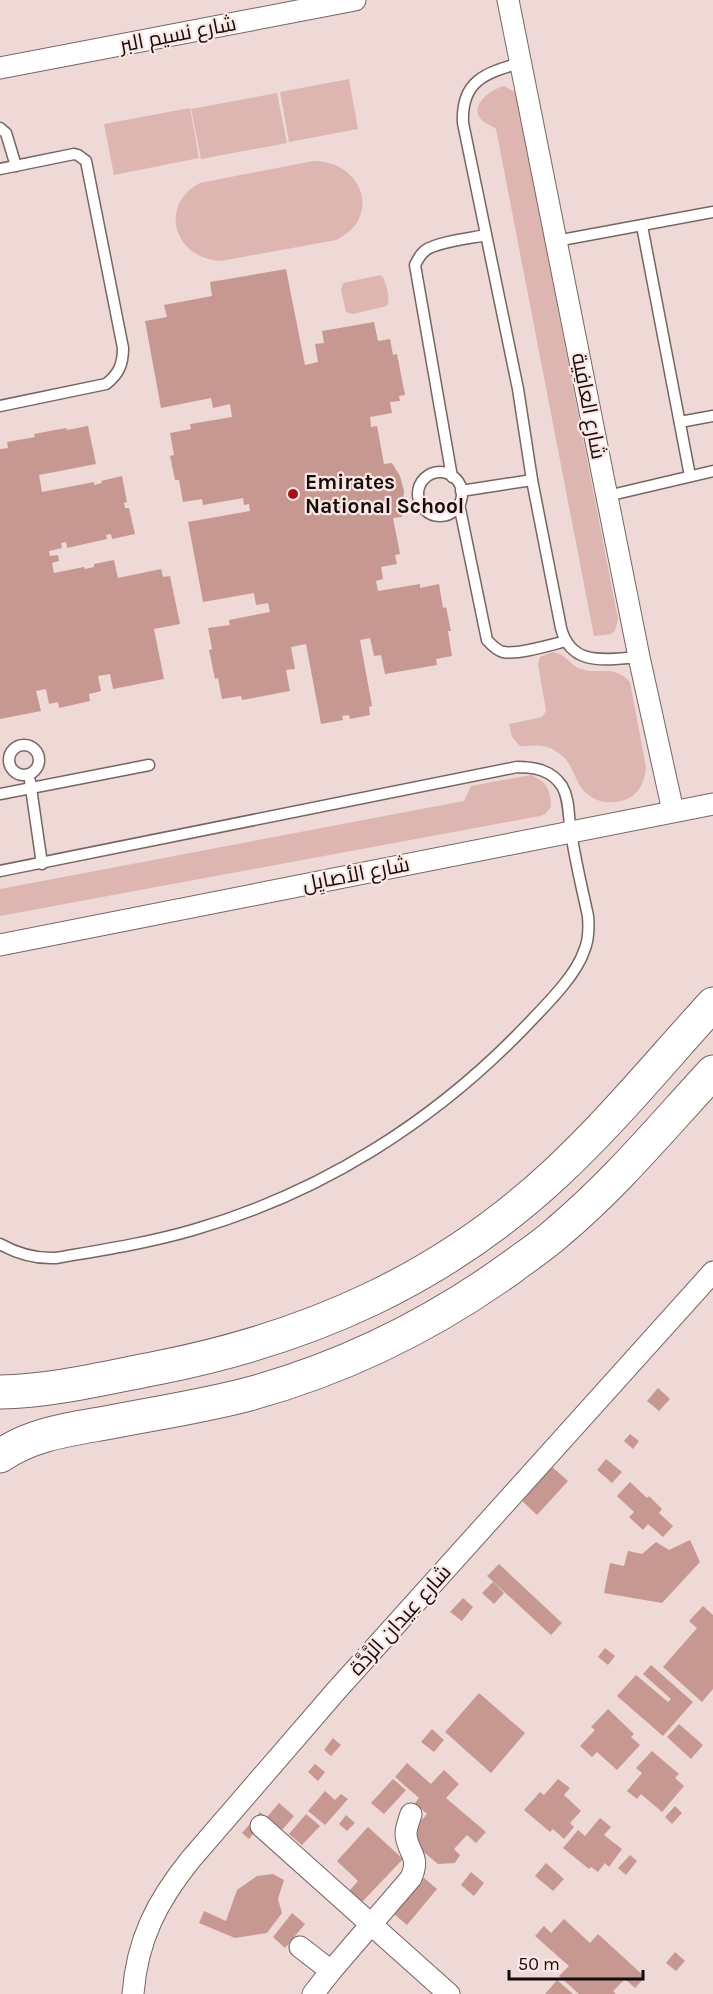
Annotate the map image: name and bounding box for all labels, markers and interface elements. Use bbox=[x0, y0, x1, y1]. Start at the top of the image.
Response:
street label: شارع نسيم البر bbox=[117, 11, 239, 59]
street label: شارع العافِية bbox=[565, 351, 611, 462]
place label: Emirates National School bbox=[305, 470, 464, 518]
marker: Emirates National School bbox=[286, 487, 300, 501]
street label: شارع الأصايِل bbox=[300, 852, 412, 898]
street label: شارع عِيدان الرَّدَّة bbox=[344, 1560, 457, 1681]
scale bar bbox=[509, 1943, 642, 1981]
text: 50 m bbox=[518, 1953, 560, 1975]

